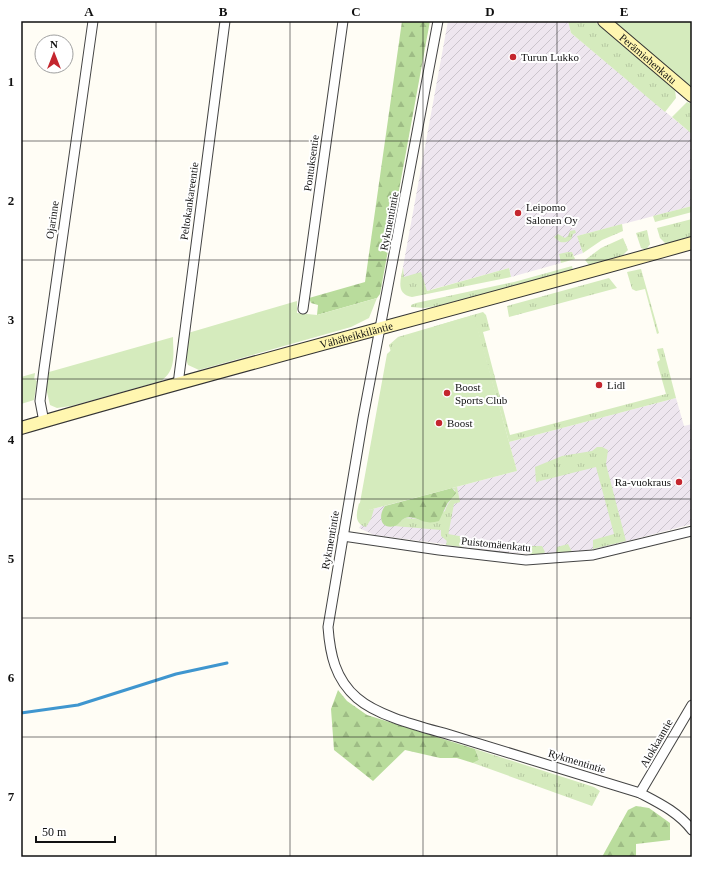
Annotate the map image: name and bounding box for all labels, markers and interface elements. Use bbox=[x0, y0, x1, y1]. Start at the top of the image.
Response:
text: A bbox=[84, 4, 94, 19]
text: B bbox=[219, 4, 228, 19]
text: C bbox=[351, 4, 361, 19]
text: D bbox=[485, 4, 495, 19]
text: E bbox=[620, 4, 628, 19]
street label: Perämiehenkatu bbox=[617, 31, 679, 87]
north arrow bbox=[34, 34, 74, 74]
text: N bbox=[50, 38, 58, 50]
place label: Turun Lukko bbox=[521, 51, 579, 63]
marker: Turun Lukko bbox=[508, 52, 518, 62]
text: 1 bbox=[8, 74, 14, 89]
street label: Pontuksentie bbox=[301, 134, 321, 192]
street label: Peltokankareentie bbox=[178, 161, 200, 241]
street label: Rykmentintie bbox=[377, 191, 401, 251]
text: 2 bbox=[8, 193, 14, 208]
street label: Ojarinne bbox=[43, 200, 61, 240]
place label: Leipomo Salonen Oy bbox=[526, 201, 578, 226]
marker: Leipomo Salonen Oy bbox=[513, 208, 523, 218]
text: 3 bbox=[8, 312, 15, 327]
street label: Vähäheikkiläntie bbox=[318, 319, 394, 350]
place label: Lidl bbox=[607, 379, 625, 391]
marker: Lidl bbox=[594, 380, 604, 390]
place label: Boost Sports Club bbox=[455, 381, 508, 406]
marker: Boost Sports Club bbox=[442, 388, 452, 398]
place label: Boost bbox=[447, 417, 473, 429]
marker: Boost bbox=[434, 418, 444, 428]
text: 4 bbox=[8, 432, 15, 447]
place label: Ra-vuokraus bbox=[615, 476, 671, 488]
marker: Ra-vuokraus bbox=[674, 477, 684, 487]
street label: Rykmentintie bbox=[319, 510, 341, 570]
street label: Puistomäenkatu bbox=[460, 534, 532, 554]
text: 5 bbox=[8, 551, 15, 566]
text: 6 bbox=[8, 670, 15, 685]
street label: Alokkaantie bbox=[637, 717, 675, 769]
street label: Rykmentintie bbox=[547, 747, 607, 775]
text: 7 bbox=[8, 789, 15, 804]
scale bar bbox=[36, 818, 115, 844]
text: 50 m bbox=[42, 825, 67, 839]

